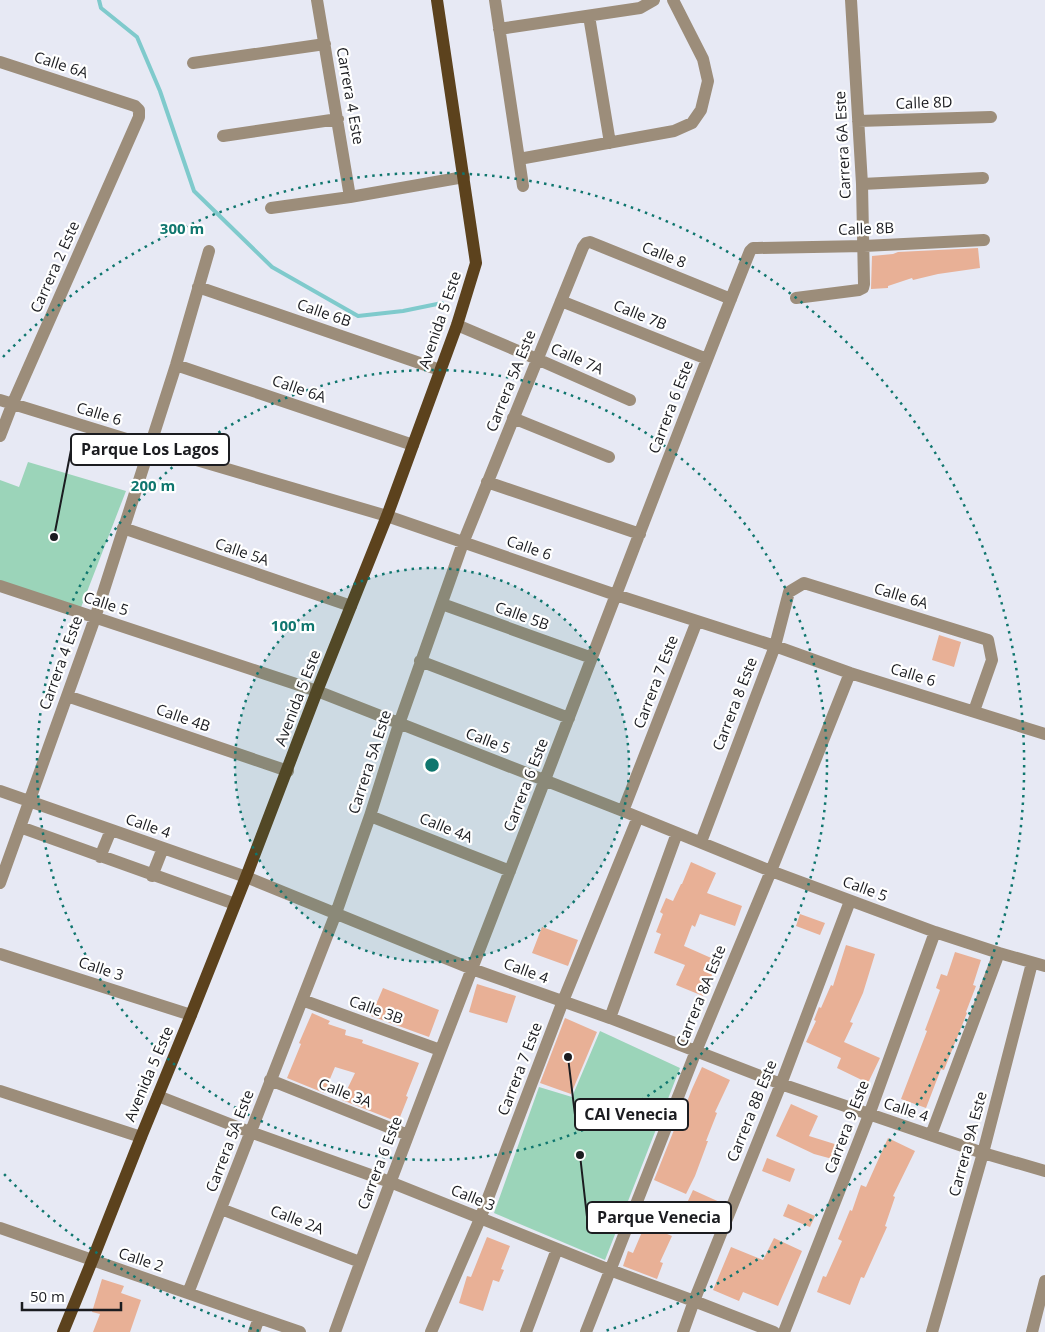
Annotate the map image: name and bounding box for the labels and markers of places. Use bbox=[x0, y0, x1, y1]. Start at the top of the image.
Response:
callout: Parque Los Lagos bbox=[71, 434, 229, 465]
centre of rings bbox=[423, 756, 441, 774]
callout: CAI Venecia bbox=[575, 1099, 688, 1130]
callout: Parque Venecia bbox=[587, 1202, 731, 1233]

